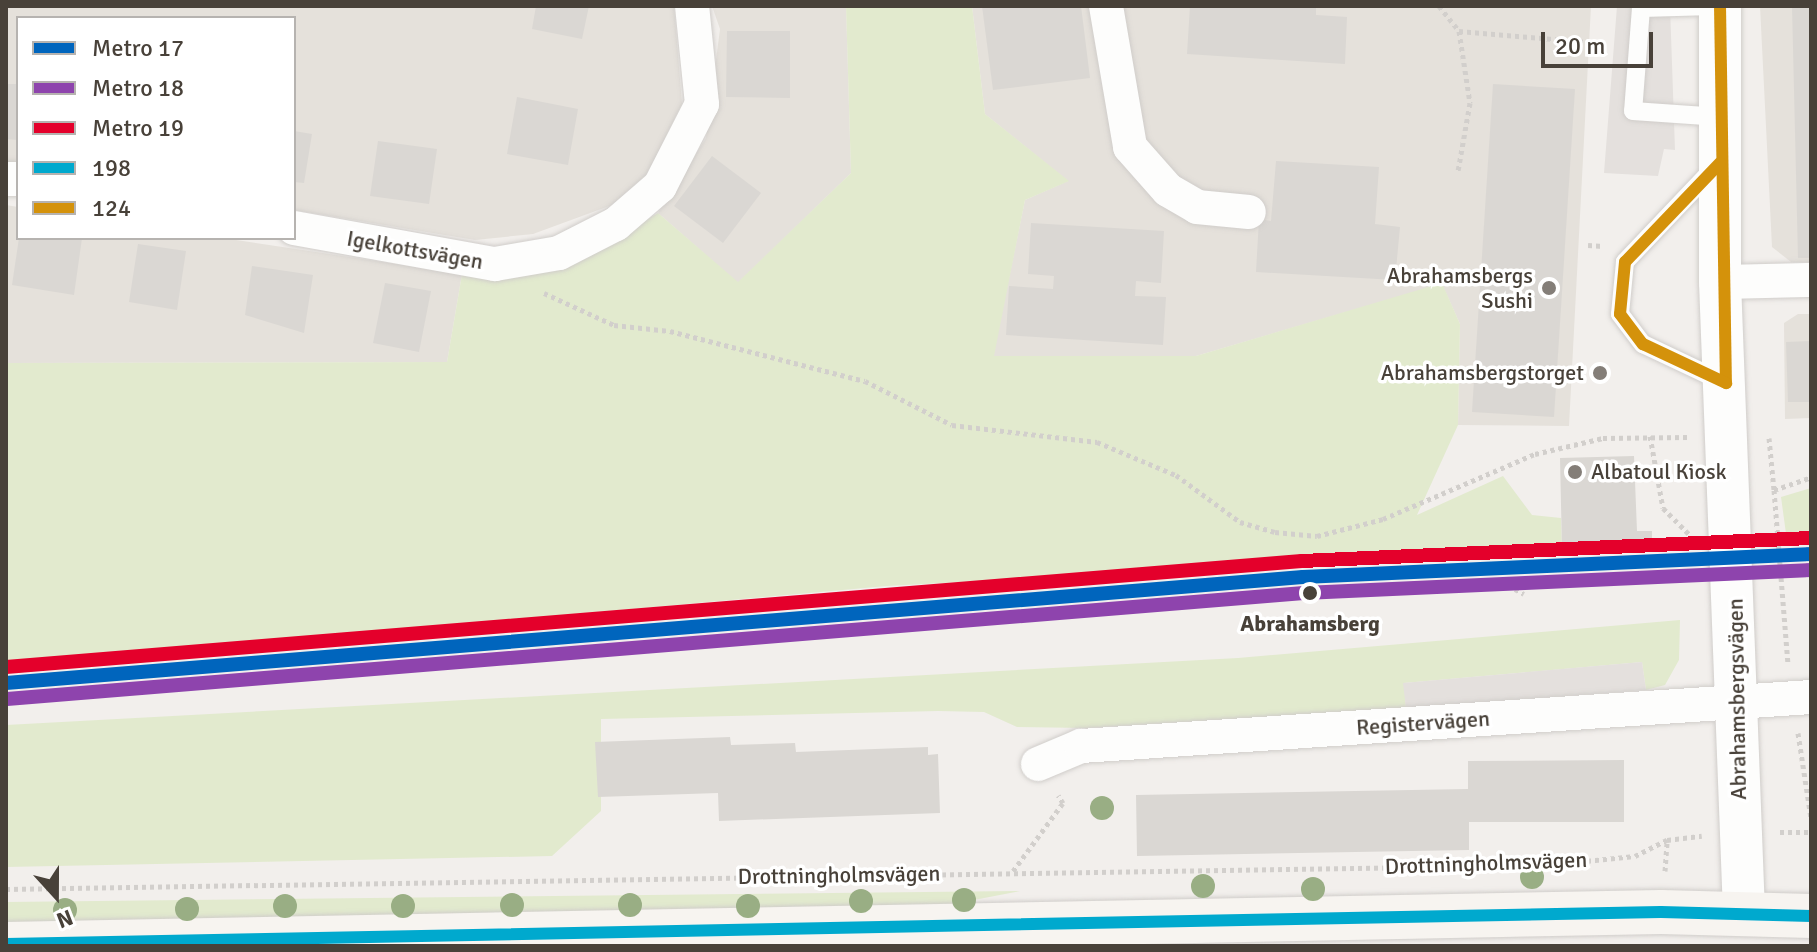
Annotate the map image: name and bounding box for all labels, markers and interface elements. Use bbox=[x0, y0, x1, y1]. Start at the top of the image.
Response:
legend bbox=[16, 16, 296, 240]
scale bar bbox=[1545, 16, 1657, 66]
text: 20 m bbox=[1555, 31, 1605, 61]
text: Metro 17 bbox=[92, 33, 184, 63]
text: Metro 18 bbox=[92, 73, 184, 103]
text: Metro 19 bbox=[92, 113, 184, 143]
text: 198 bbox=[92, 153, 131, 183]
text: 124 bbox=[92, 193, 131, 223]
street label: Igelkottsvägen bbox=[345, 225, 485, 275]
place label: Abrahamsbergs Sushi bbox=[1387, 262, 1533, 314]
marker: Abrahamsbergs Sushi bbox=[1540, 279, 1558, 297]
place label: Abrahamsbergstorget bbox=[1381, 360, 1584, 386]
marker: Abrahamsbergstorget bbox=[1591, 364, 1609, 382]
place label: Albatoul Kiosk bbox=[1591, 459, 1727, 485]
marker: Albatoul Kiosk bbox=[1566, 463, 1584, 481]
marker: Abrahamsberg bbox=[1296, 579, 1324, 607]
street label: Abrahamsbergsvägen bbox=[1722, 598, 1752, 800]
place label: Abrahamsberg bbox=[1240, 611, 1380, 637]
street label: Registervägen bbox=[1355, 705, 1491, 741]
street label: Drottningholmsvägen bbox=[1384, 846, 1588, 880]
north arrow bbox=[16, 856, 96, 936]
street label: Drottningholmsvägen bbox=[737, 860, 941, 890]
text: N bbox=[53, 904, 77, 934]

